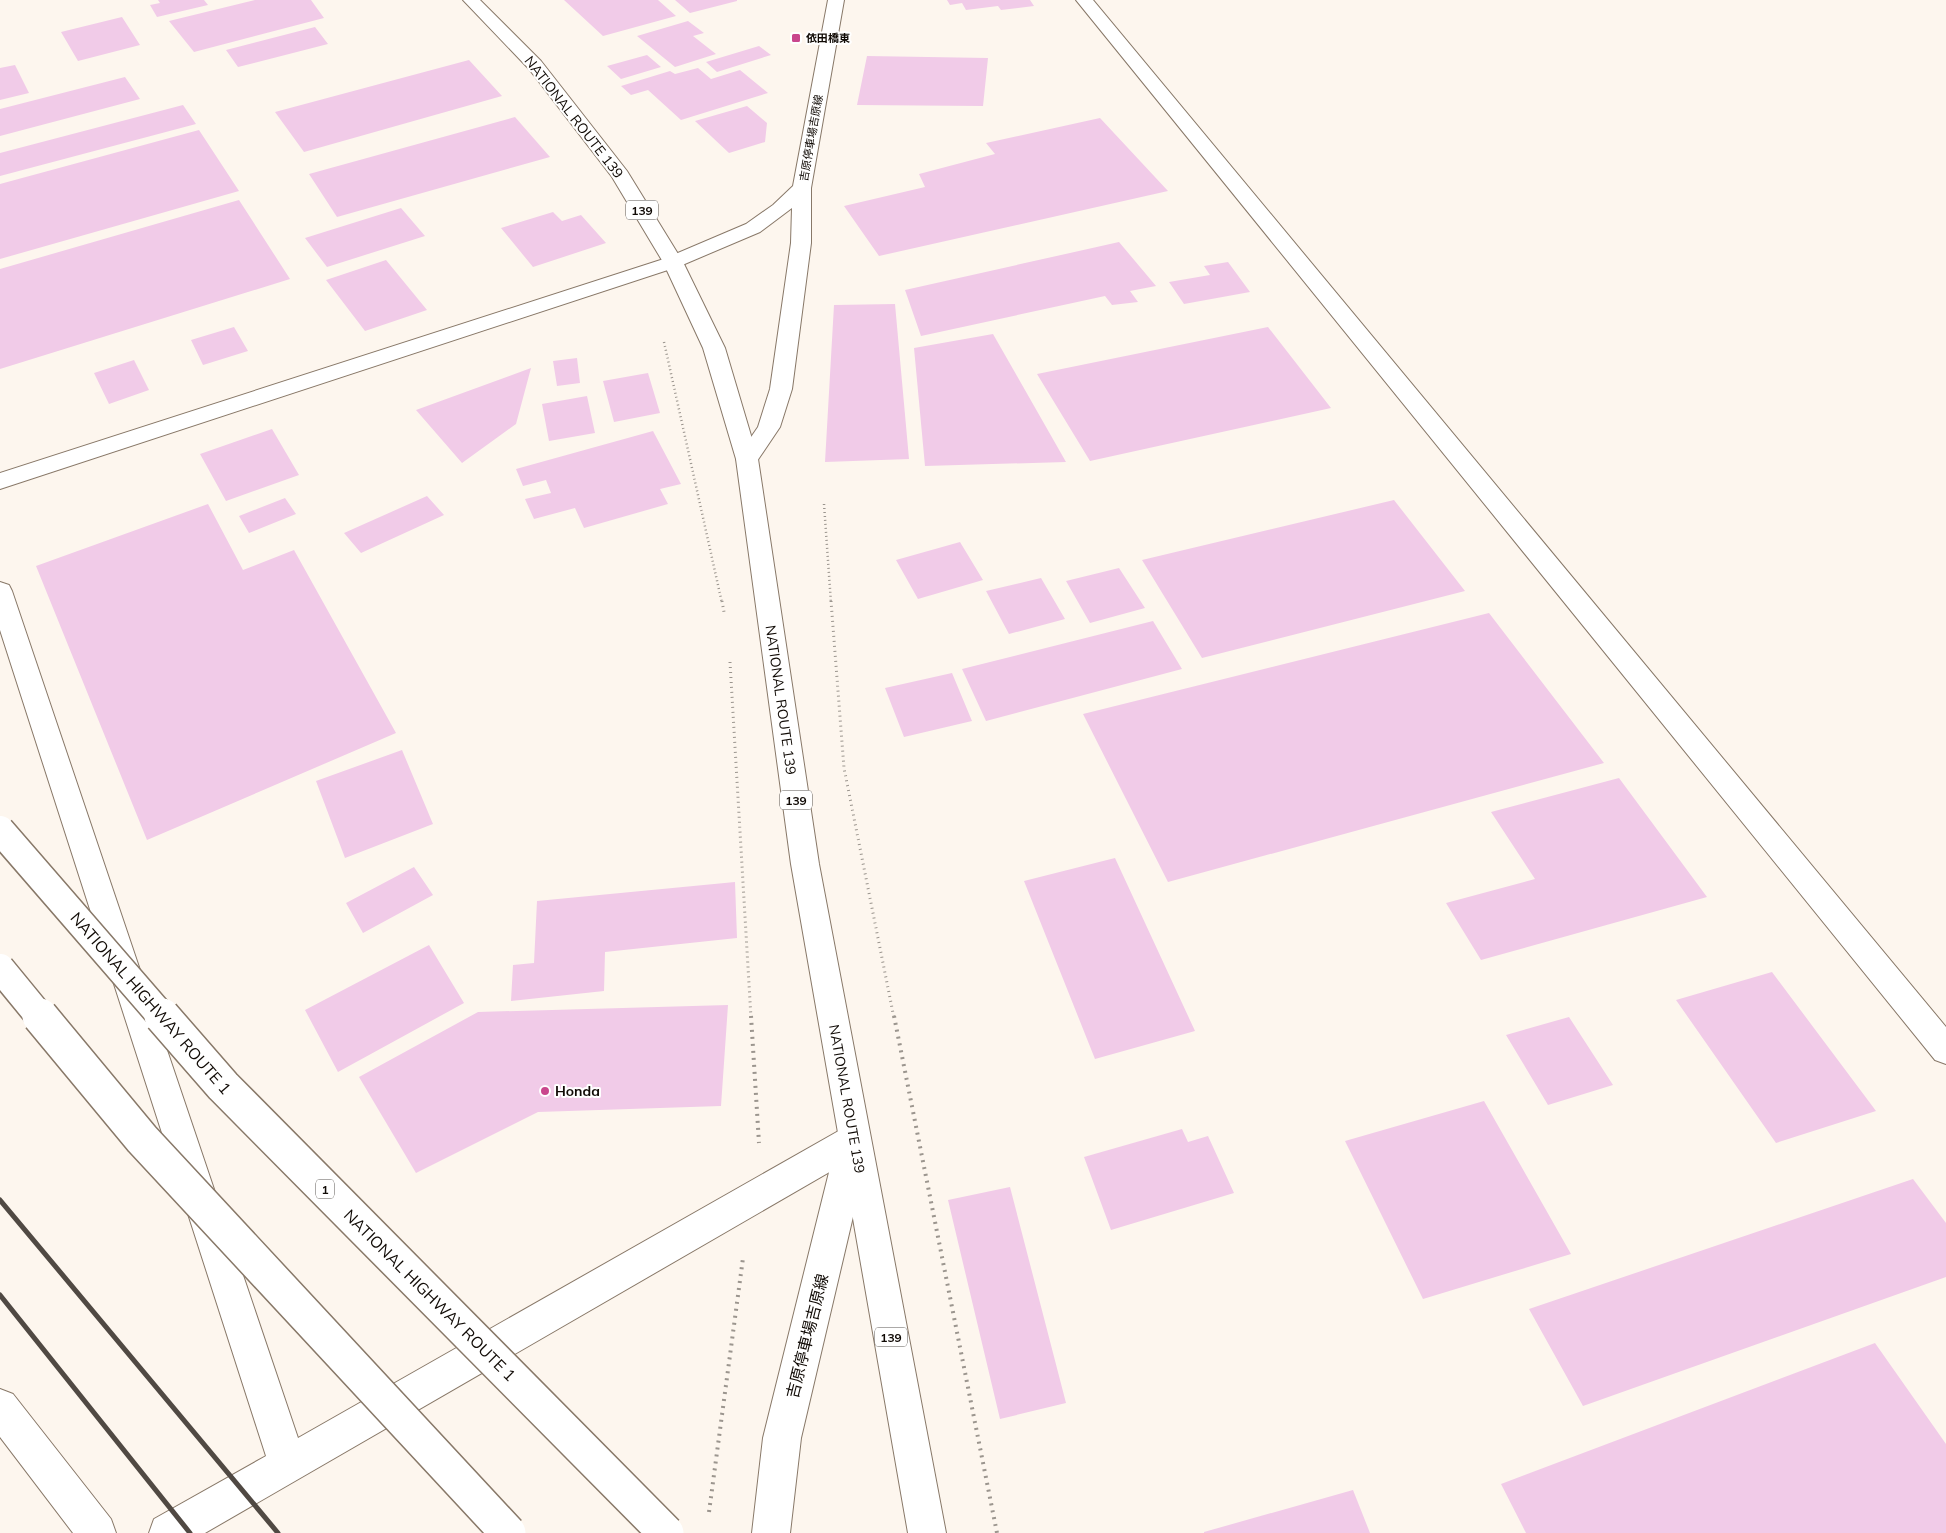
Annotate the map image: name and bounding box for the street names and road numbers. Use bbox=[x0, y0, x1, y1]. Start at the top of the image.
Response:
street label: NATIONAL ROUTE 139 bbox=[520, 52, 628, 182]
street label: 吉原停車場吉原線 bbox=[796, 93, 826, 183]
road number: 139 bbox=[626, 200, 658, 220]
street label: NATIONAL ROUTE 139 bbox=[762, 624, 800, 776]
road number: 139 bbox=[780, 790, 812, 810]
street label: NATIONAL HIGHWAY ROUTE 1 bbox=[66, 908, 236, 1098]
street label: NATIONAL ROUTE 139 bbox=[825, 1023, 869, 1175]
road number: 1 bbox=[316, 1180, 334, 1198]
street label: NATIONAL HIGHWAY ROUTE 1 bbox=[340, 1205, 520, 1385]
street label: 吉原停車場吉原線 bbox=[782, 1271, 832, 1401]
road number: 139 bbox=[875, 1328, 907, 1346]

